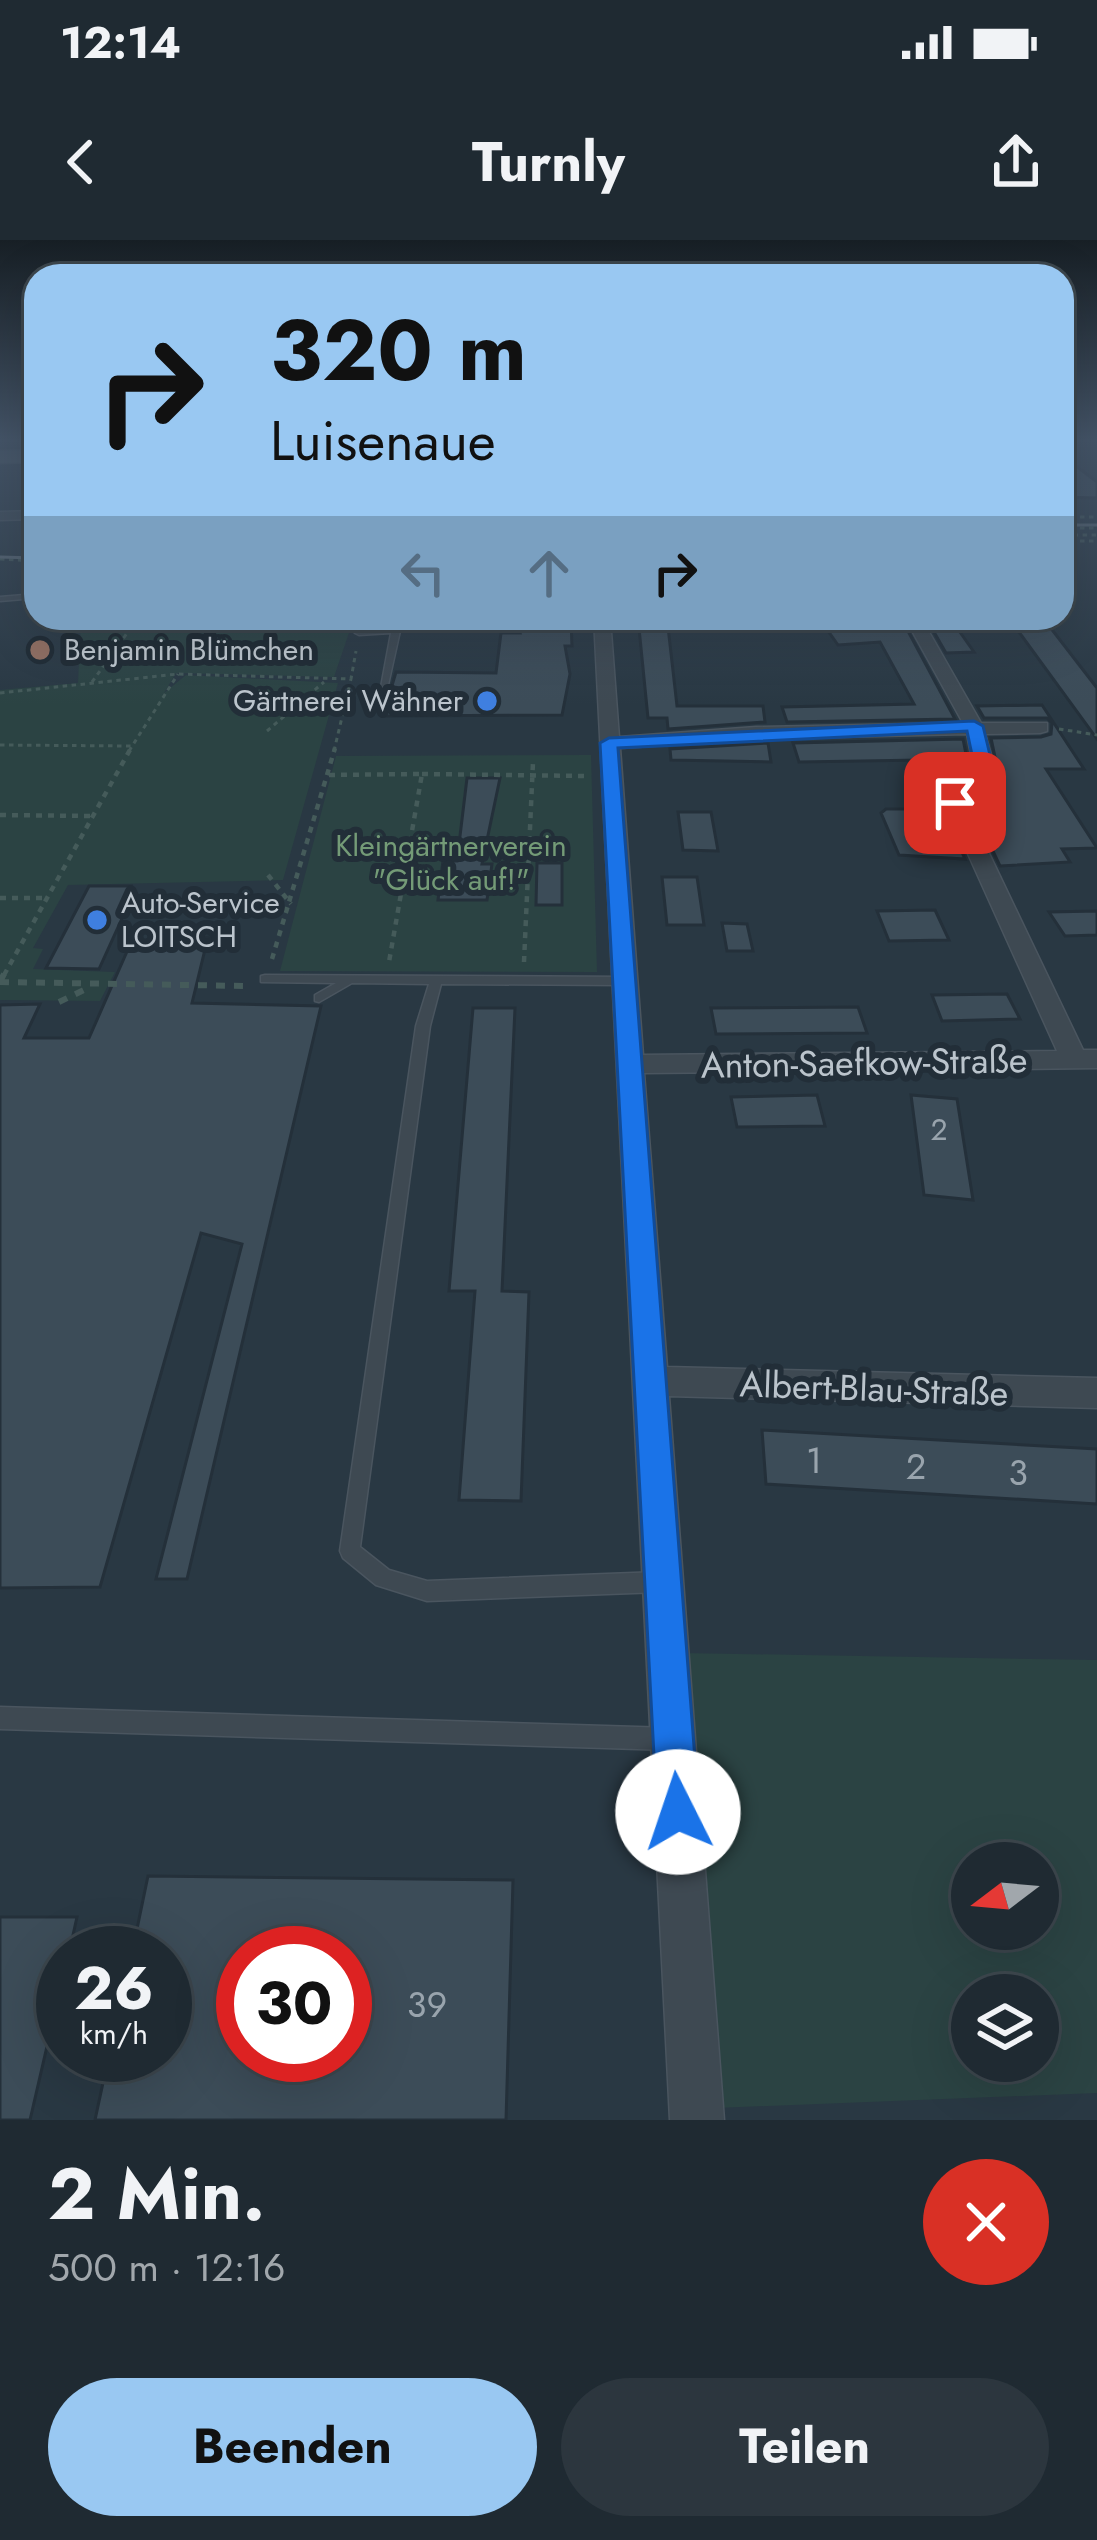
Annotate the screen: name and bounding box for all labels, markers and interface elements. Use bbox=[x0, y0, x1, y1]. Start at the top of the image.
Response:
text: 12:14 bbox=[60, 10, 181, 75]
text: Turnly bbox=[472, 123, 625, 201]
icon: back bbox=[48, 129, 114, 195]
icon: share bbox=[983, 129, 1049, 195]
text: 320 m bbox=[270, 290, 527, 412]
icon: right bbox=[72, 312, 228, 468]
text: Luisenaue bbox=[270, 402, 496, 480]
icon: left bbox=[390, 540, 456, 606]
icon: ahead bbox=[516, 540, 582, 606]
icon: right bbox=[642, 540, 708, 606]
place label: Benjamin Blümchen bbox=[64, 628, 314, 671]
marker: Benjamin Blümchen bbox=[27, 637, 53, 663]
place label: Gärtnerei Wähner bbox=[233, 679, 464, 722]
marker: Gärtnerei Wähner bbox=[474, 688, 500, 714]
pin bbox=[904, 752, 1006, 854]
icon: arrive bbox=[922, 770, 988, 836]
park label: Kleingärtnerverein "Glück auf!" bbox=[335, 824, 567, 901]
place label: Auto-Service LOITSCH bbox=[121, 881, 280, 958]
marker: Auto-Service LOITSCH bbox=[84, 907, 110, 933]
street label: Anton-Saefkow-Straße bbox=[700, 1033, 1028, 1091]
house number: 2 bbox=[930, 1108, 948, 1151]
street label: Albert-Blau-Straße bbox=[739, 1357, 1009, 1419]
house number: 1 bbox=[806, 1434, 822, 1486]
house number: 2 bbox=[906, 1440, 926, 1492]
house number: 3 bbox=[1008, 1446, 1028, 1498]
position arrow bbox=[615, 1749, 741, 1875]
north arrow bbox=[951, 1842, 1059, 1950]
map controls bbox=[951, 1842, 1059, 2082]
speed limit sign: 30 bbox=[216, 1926, 372, 2082]
text: 26 bbox=[74, 1945, 154, 2032]
button: layers bbox=[951, 1974, 1059, 2082]
house number: 39 bbox=[407, 1978, 447, 2030]
text: km/h bbox=[80, 2012, 148, 2055]
text: 2 Min. bbox=[48, 2142, 265, 2246]
button: close bbox=[923, 2159, 1049, 2285]
text: 500 m · 12:16 bbox=[48, 2239, 285, 2296]
button: Beenden bbox=[48, 2378, 537, 2516]
button: Teilen bbox=[561, 2378, 1049, 2516]

